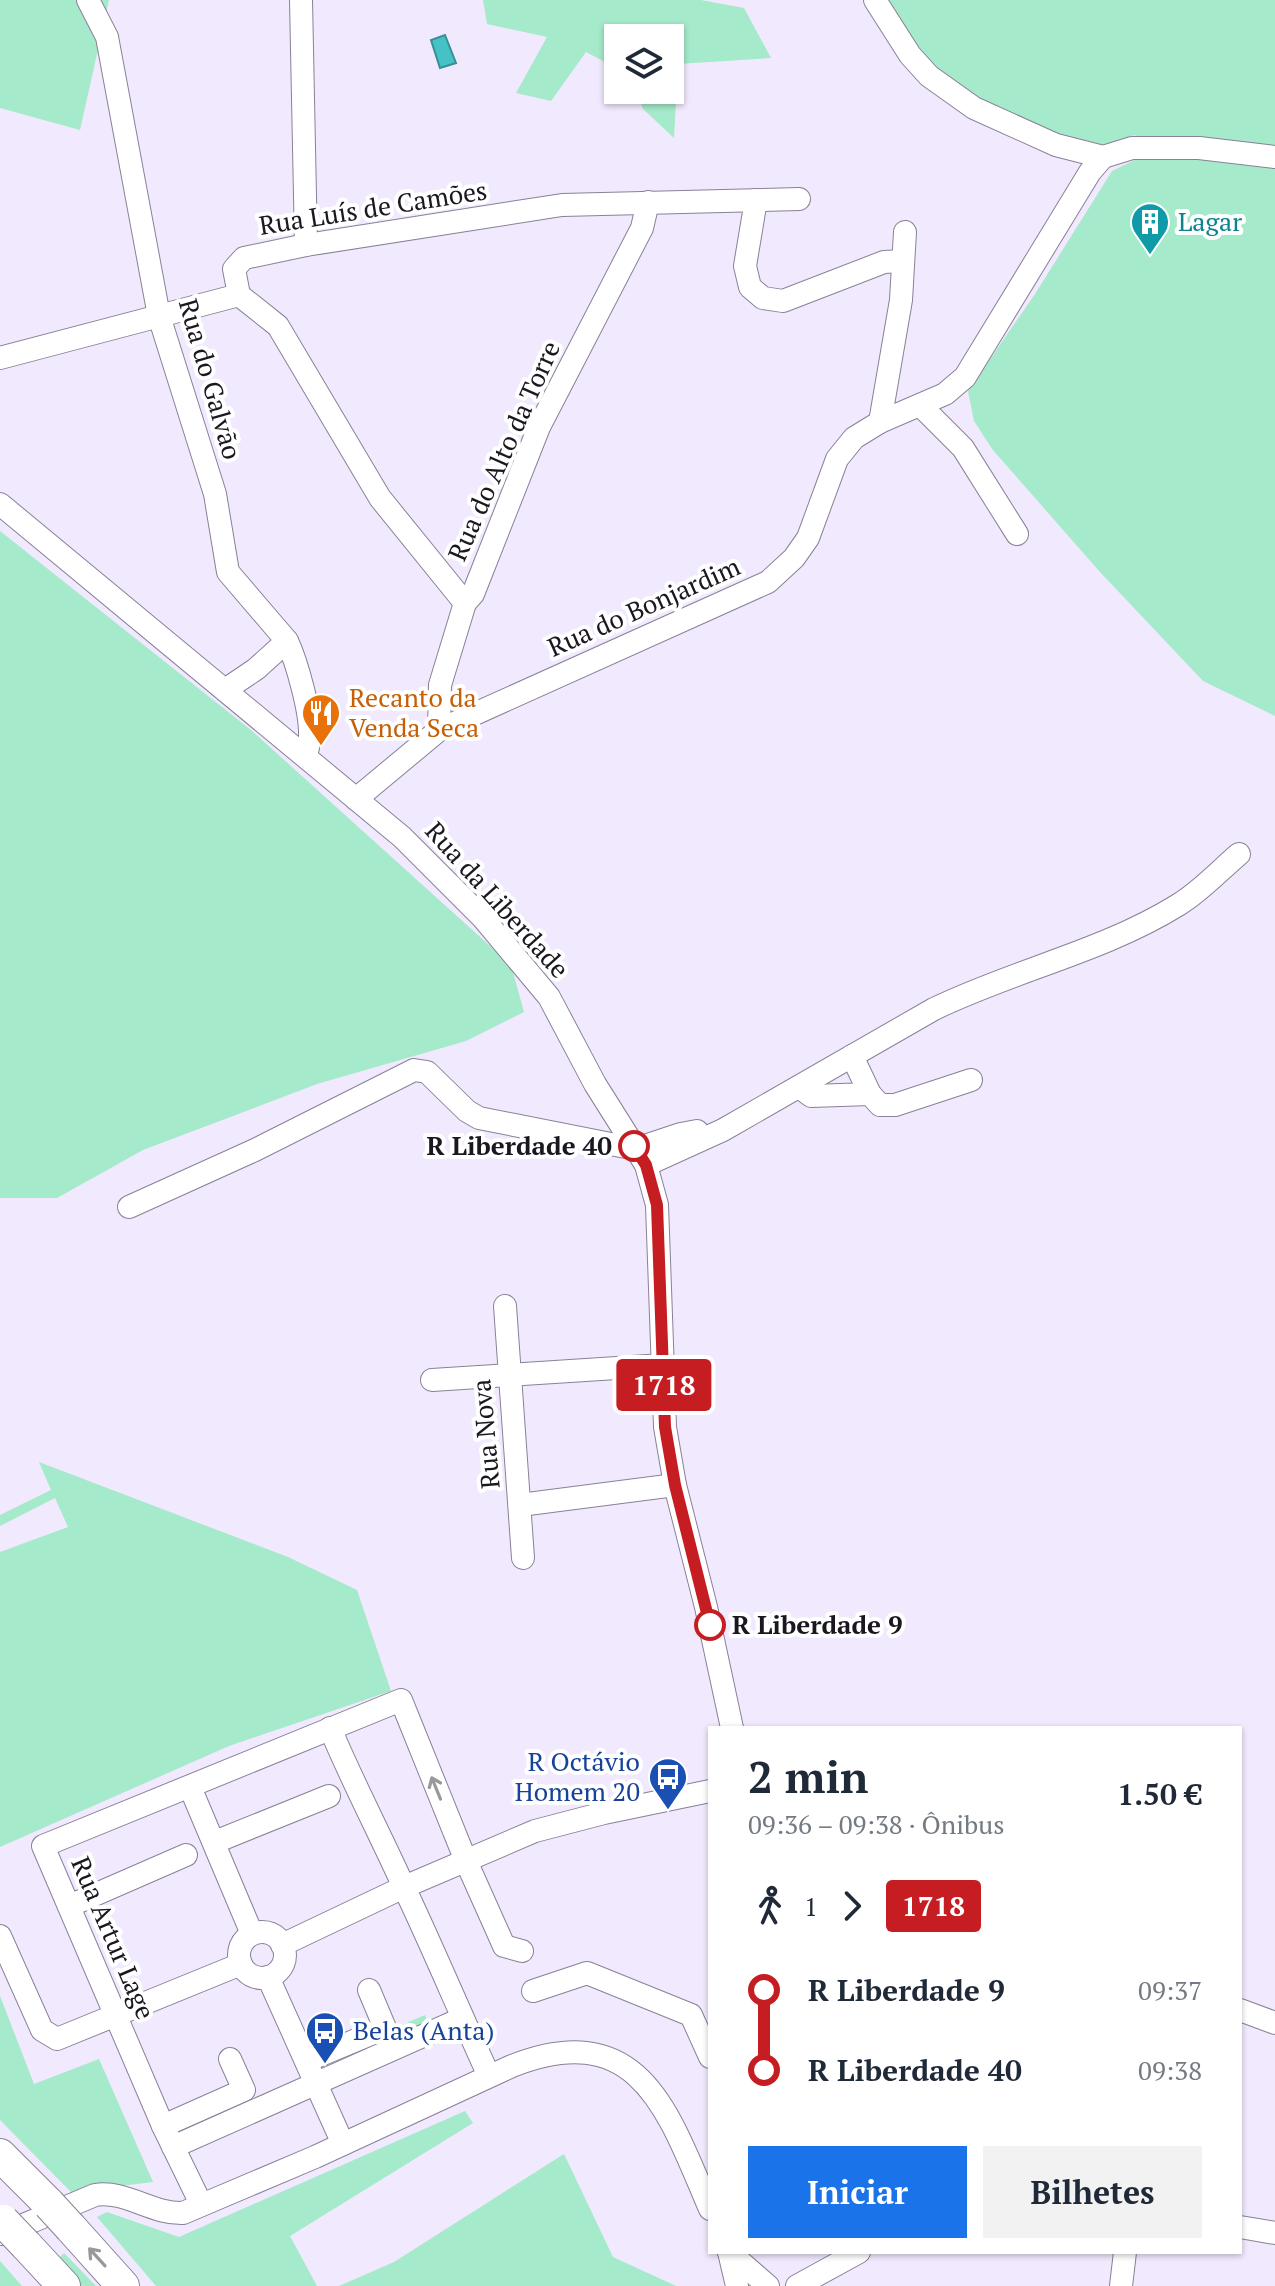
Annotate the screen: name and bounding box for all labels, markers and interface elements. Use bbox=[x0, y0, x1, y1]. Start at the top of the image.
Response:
map controls bbox=[604, 24, 684, 104]
button: layers bbox=[604, 24, 684, 104]
street label: Rua Luís de Camões bbox=[256, 172, 489, 242]
building icon: Lagar bbox=[1129, 201, 1171, 256]
place label: Lagar bbox=[1178, 204, 1242, 238]
street label: Rua do Galvão bbox=[172, 294, 250, 463]
street label: Rua do Alto da Torre bbox=[439, 335, 567, 566]
street label: Rua do Bonjardim bbox=[542, 548, 745, 664]
place label: Recanto da Venda Seca bbox=[349, 680, 479, 744]
restaurant icon: Recanto da Venda Seca bbox=[300, 692, 342, 747]
street label: Rua da Liberdade bbox=[418, 814, 577, 985]
place label: R Liberdade 40 bbox=[427, 1128, 612, 1162]
marker: R Liberdade 40 bbox=[619, 1131, 649, 1161]
line badge: 1718 bbox=[608, 1359, 720, 1411]
text: 1718 bbox=[632, 1366, 696, 1403]
street label: Rua Nova bbox=[463, 1378, 507, 1490]
place label: R Liberdade 9 bbox=[732, 1607, 903, 1641]
marker: R Liberdade 9 bbox=[695, 1610, 725, 1640]
place label: R Octávio Homem 20 bbox=[515, 1744, 640, 1808]
text: 2 min bbox=[748, 1747, 868, 1806]
bus stop icon: R Octávio Homem 20 bbox=[647, 1756, 689, 1811]
text: 1.50 € bbox=[1117, 1774, 1202, 1814]
one-way arrow bbox=[428, 1776, 443, 1801]
text: 09:36 – 09:38 · Ônibus bbox=[748, 1807, 1004, 1841]
street label: Rua Artur Lage bbox=[64, 1851, 163, 2024]
icon: walk bbox=[748, 1884, 792, 1928]
icon: forward bbox=[830, 1884, 874, 1928]
text: 1718 bbox=[902, 1887, 965, 1924]
text: 1 bbox=[804, 1889, 818, 1923]
text: R Liberdade 9 bbox=[808, 1970, 1005, 2010]
text: 09:37 bbox=[1138, 1973, 1202, 2007]
bus stop icon: Belas (Anta) bbox=[304, 2010, 346, 2065]
place label: Belas (Anta) bbox=[353, 2013, 494, 2047]
text: R Liberdade 40 bbox=[808, 2050, 1022, 2090]
text: 09:38 bbox=[1138, 2053, 1202, 2087]
button: Iniciar bbox=[748, 2146, 967, 2238]
button: Bilhetes bbox=[983, 2146, 1202, 2238]
one-way arrow bbox=[88, 2248, 106, 2268]

